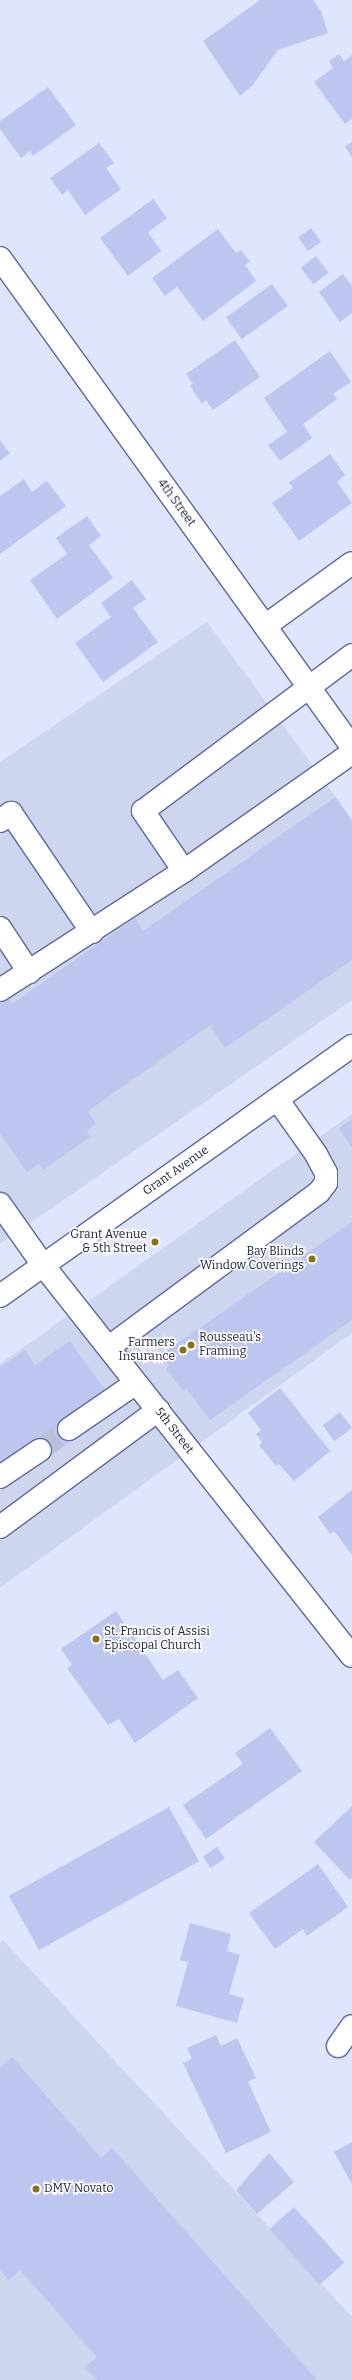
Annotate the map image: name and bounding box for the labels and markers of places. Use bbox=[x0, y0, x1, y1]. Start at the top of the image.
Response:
place label: Grant Avenue & 5th Street bbox=[70, 1228, 147, 1256]
marker: Grant Avenue & 5th Street bbox=[150, 1237, 160, 1247]
place label: Bay Blinds Window Coverings bbox=[200, 1245, 304, 1273]
marker: Bay Blinds Window Coverings bbox=[307, 1254, 317, 1264]
place label: Rousseau's Framing bbox=[199, 1331, 261, 1359]
place label: Farmers Insurance bbox=[118, 1336, 175, 1364]
marker: Rousseau's Framing bbox=[186, 1340, 196, 1350]
marker: Farmers Insurance bbox=[178, 1345, 188, 1355]
place label: St. Francis of Assisi Episcopal Church bbox=[104, 1625, 210, 1653]
marker: St. Francis of Assisi Episcopal Church bbox=[91, 1634, 101, 1644]
place label: DMV Novato bbox=[44, 2182, 113, 2196]
marker: DMV Novato bbox=[31, 2184, 41, 2194]

